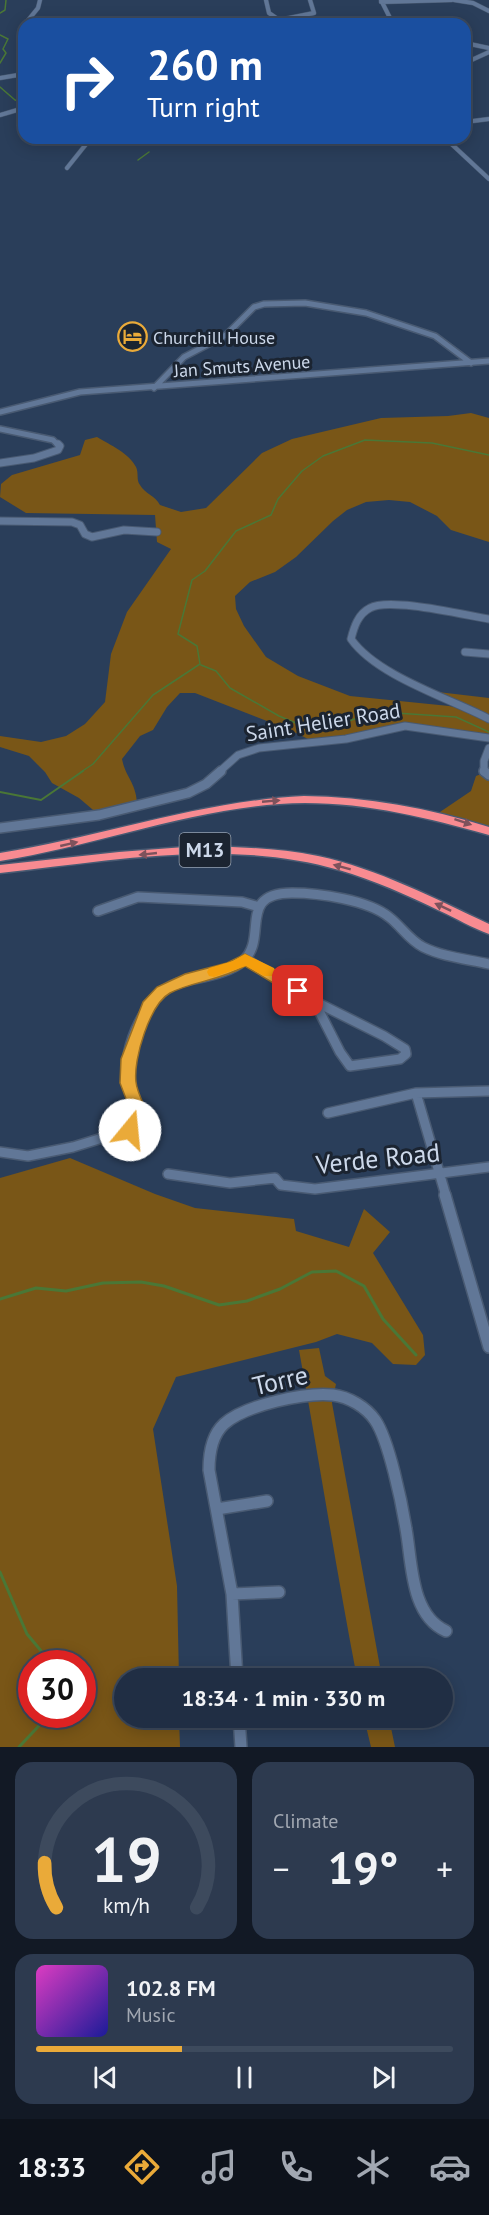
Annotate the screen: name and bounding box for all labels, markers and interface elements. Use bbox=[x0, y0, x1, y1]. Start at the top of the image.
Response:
text: 260 m bbox=[147, 37, 263, 92]
icon: right bbox=[48, 42, 126, 120]
text: Turn right bbox=[147, 90, 260, 124]
hotel icon: Churchill House bbox=[116, 321, 148, 353]
place label: Churchill House bbox=[153, 326, 275, 349]
street label: Jan Smuts Avenue bbox=[172, 350, 311, 382]
street label: Saint Helier Road bbox=[244, 696, 402, 748]
one-way arrow bbox=[261, 796, 280, 806]
one-way arrow bbox=[454, 818, 472, 828]
road number: M13 bbox=[180, 833, 230, 867]
one-way arrow bbox=[60, 838, 79, 848]
one-way arrow bbox=[139, 850, 158, 859]
one-way arrow bbox=[333, 862, 351, 871]
one-way arrow bbox=[435, 903, 452, 912]
pin bbox=[272, 965, 323, 1016]
icon: arrive bbox=[281, 974, 314, 1007]
position arrow bbox=[98, 1098, 162, 1162]
street label: Verde Road bbox=[313, 1135, 442, 1181]
street label: Torre bbox=[249, 1358, 311, 1402]
speed limit sign: 30 bbox=[18, 1650, 96, 1728]
text: 18:34 · 1 min · 330 m bbox=[182, 1684, 385, 1712]
text: Climate bbox=[273, 1808, 339, 1834]
text: 19 bbox=[91, 1818, 161, 1899]
text: 19° bbox=[328, 1838, 398, 1896]
text: − bbox=[273, 1847, 290, 1890]
text: + bbox=[436, 1847, 453, 1890]
text: km/h bbox=[102, 1891, 149, 1919]
text: 102.8 FM bbox=[126, 1974, 216, 2002]
text: Music bbox=[126, 2002, 175, 2028]
icon: previous bbox=[89, 2061, 122, 2094]
icon: pause bbox=[228, 2061, 261, 2094]
icon: next bbox=[367, 2061, 400, 2094]
icon: directions bbox=[121, 2146, 163, 2188]
icon: music bbox=[198, 2146, 240, 2188]
icon: phone bbox=[275, 2146, 317, 2188]
icon: climate bbox=[352, 2146, 394, 2188]
icon: car bbox=[429, 2146, 471, 2188]
text: 18:33 bbox=[18, 2150, 86, 2184]

